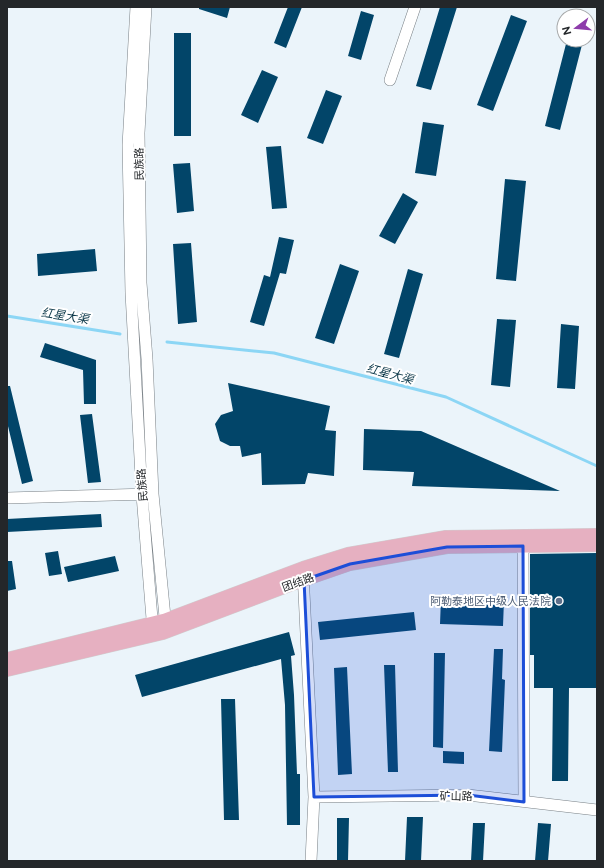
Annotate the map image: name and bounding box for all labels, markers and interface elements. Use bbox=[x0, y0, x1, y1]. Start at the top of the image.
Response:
north arrow bbox=[556, 8, 596, 48]
text: N bbox=[559, 25, 574, 37]
street label: 民族路 bbox=[133, 147, 146, 181]
water label: 红星大渠 bbox=[40, 305, 92, 327]
water label: 红星大渠 bbox=[365, 361, 417, 387]
street label: 民族路 bbox=[135, 468, 150, 502]
street label: 团结路 bbox=[280, 571, 316, 594]
place label: 阿勒泰地区中级人民法院 bbox=[430, 595, 551, 608]
marker: 阿勒泰地区中级人民法院 bbox=[554, 596, 564, 606]
street label: 矿山路 bbox=[439, 790, 473, 803]

